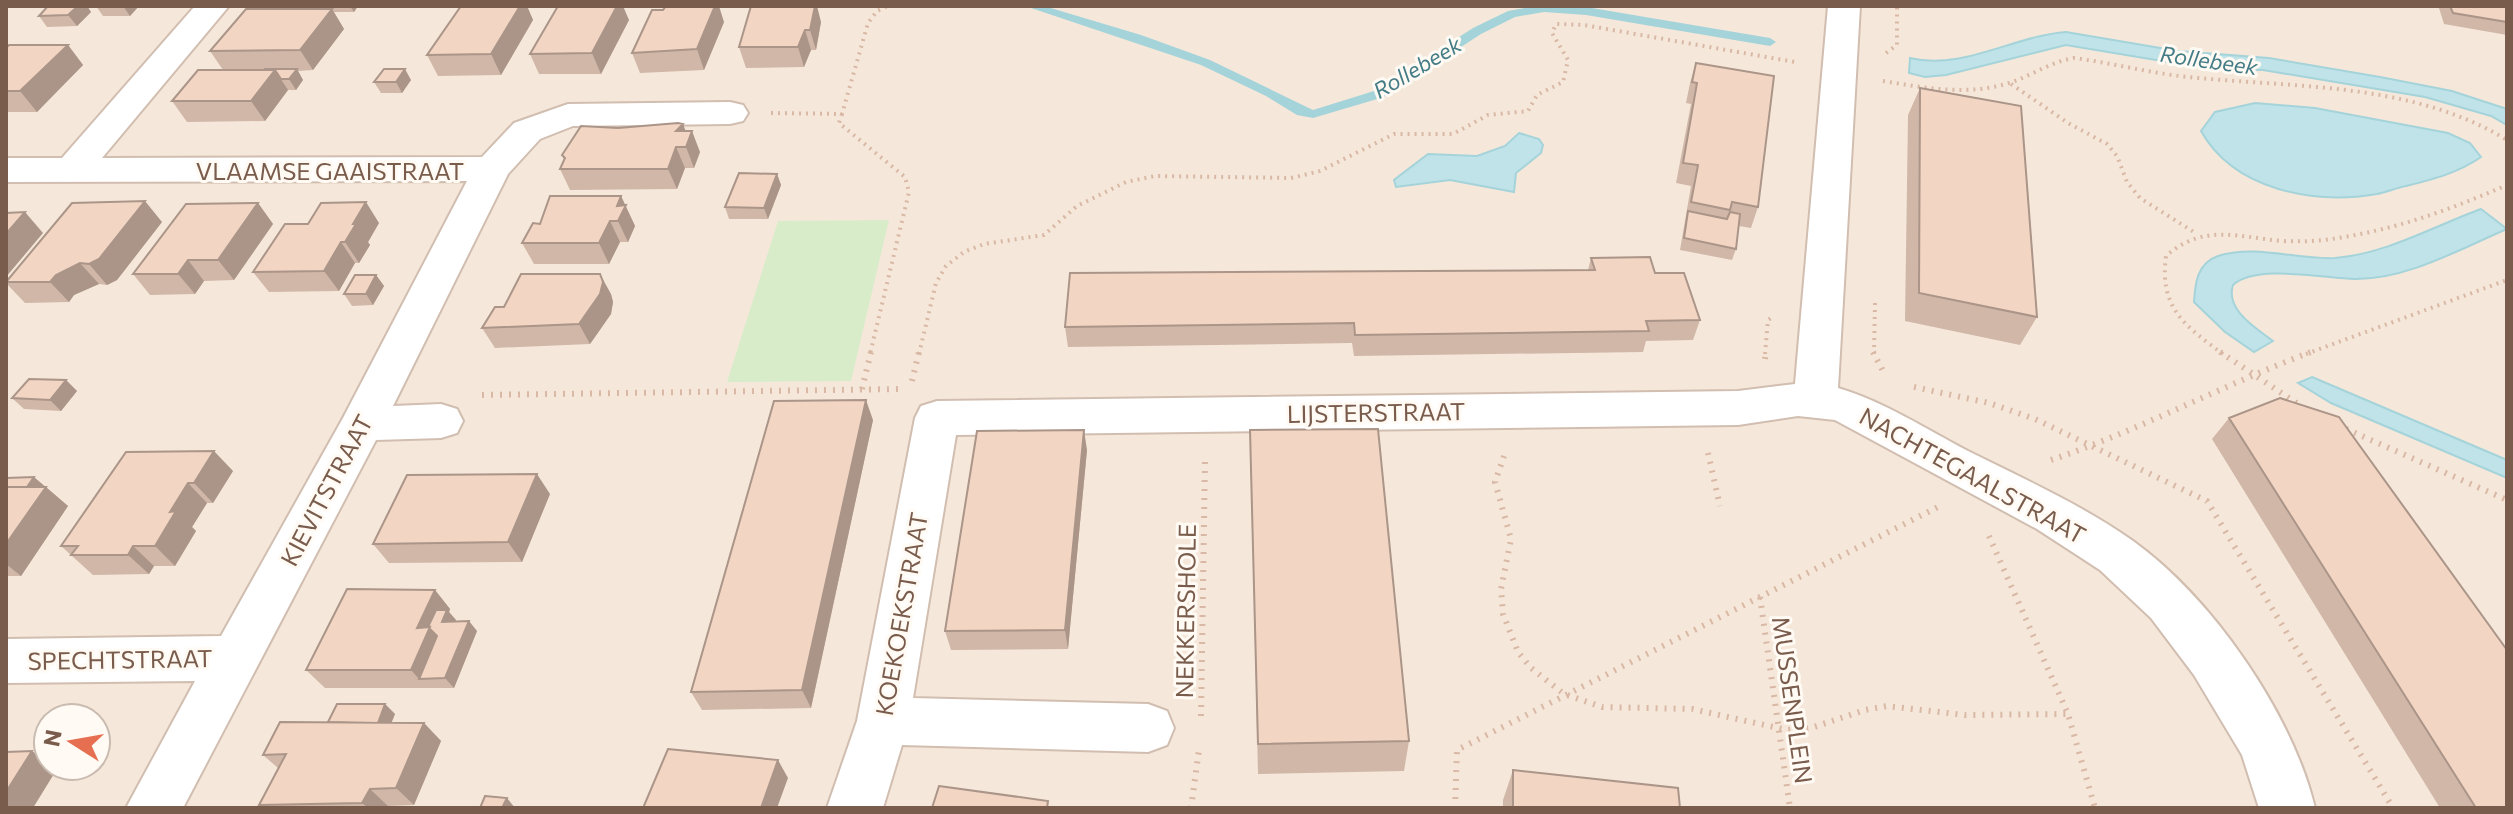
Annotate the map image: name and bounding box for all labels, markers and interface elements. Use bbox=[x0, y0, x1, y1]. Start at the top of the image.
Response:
water label: Rollebeek bbox=[1368, 30, 1467, 104]
water label: Rollebeek bbox=[2159, 40, 2261, 80]
street label: VLAAMSE GAAISTRAAT bbox=[196, 156, 464, 185]
street label: LIJSTERSTRAAT bbox=[1286, 396, 1466, 428]
street label: NACHTEGAALSTRAAT bbox=[1855, 401, 2091, 549]
street label: KIEVITSTRAAT bbox=[274, 409, 378, 571]
street label: KOEKOEKSTRAAT bbox=[869, 510, 933, 718]
street label: NEKKERSHOLE bbox=[1169, 523, 1201, 699]
street label: MUSSENPLEIN bbox=[1767, 615, 1819, 785]
street label: SPECHTSTRAAT bbox=[27, 643, 213, 675]
north arrow bbox=[32, 702, 112, 782]
text: N bbox=[37, 727, 67, 749]

